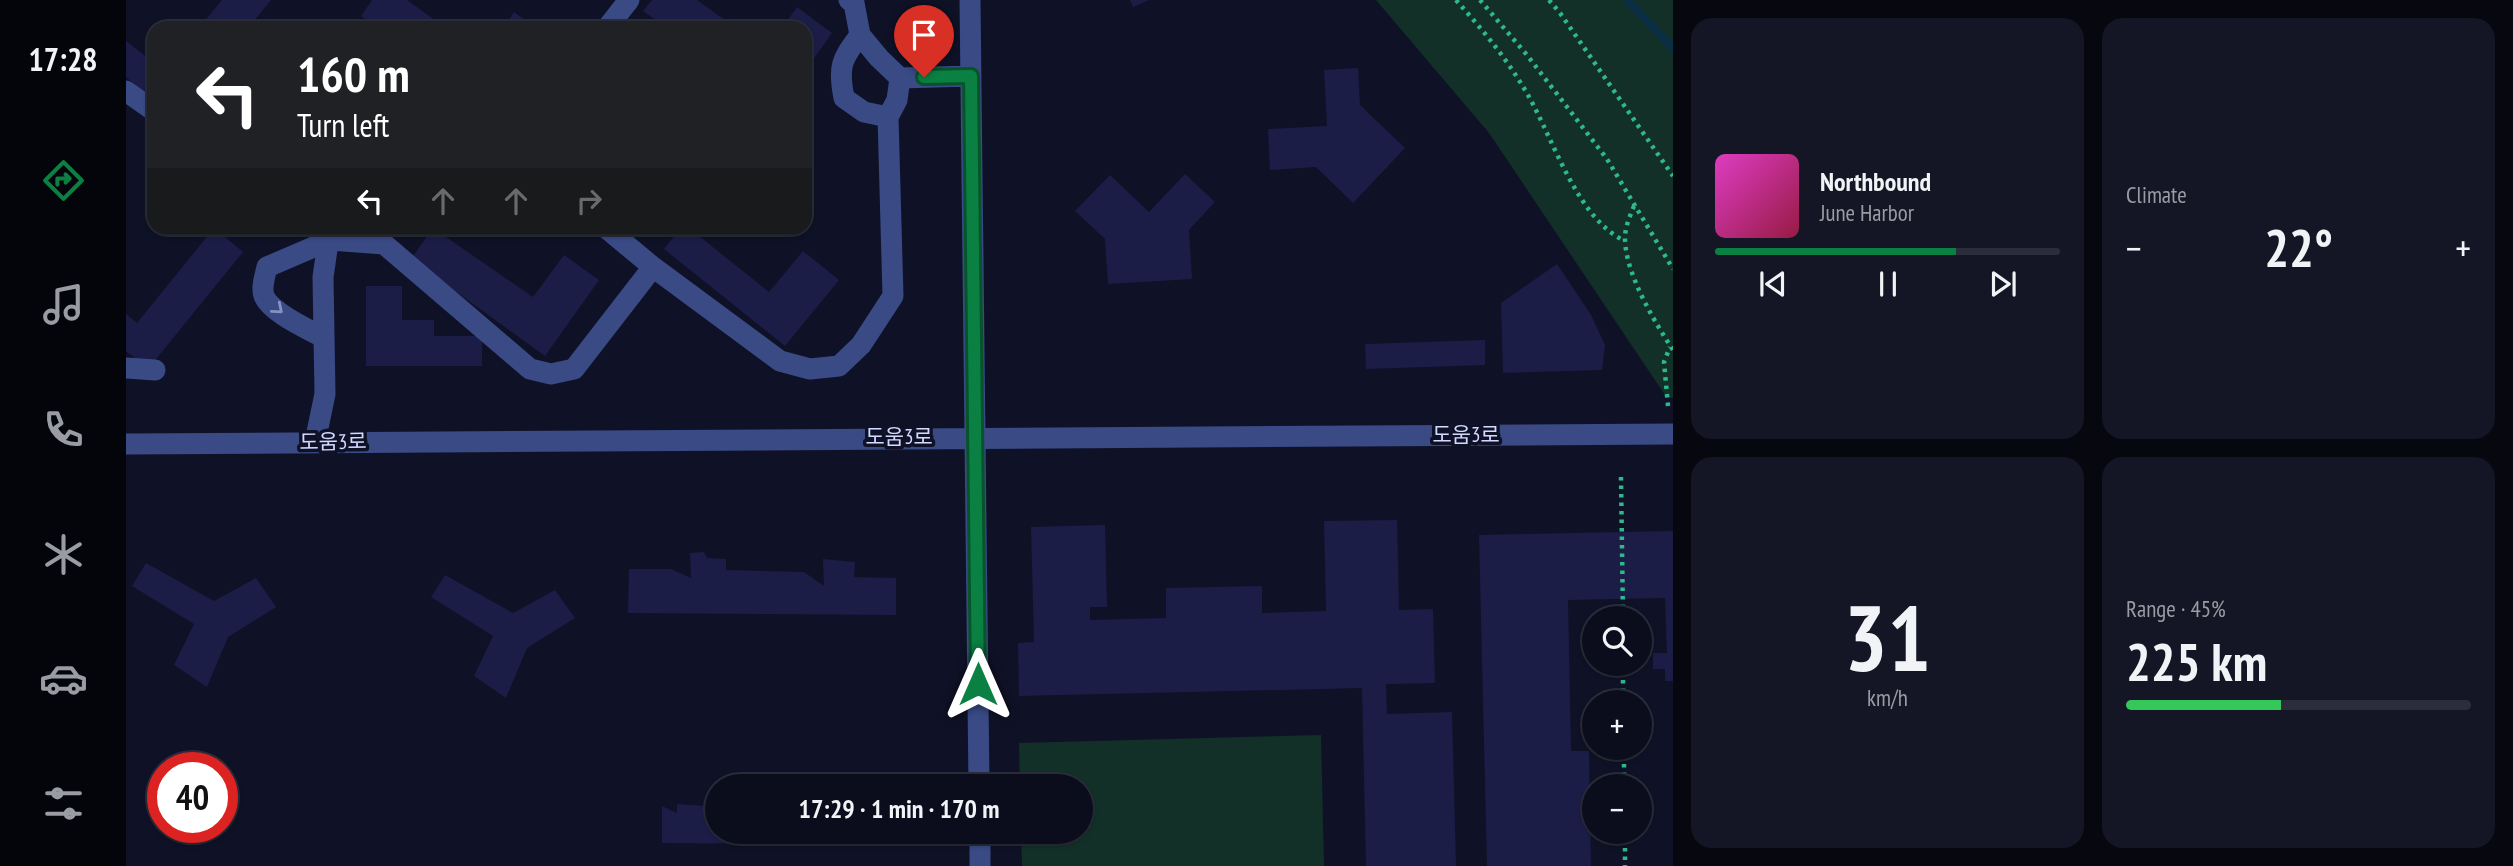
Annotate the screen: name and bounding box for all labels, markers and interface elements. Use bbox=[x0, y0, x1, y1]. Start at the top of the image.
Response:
pin bbox=[894, 5, 954, 77]
icon: arrive bbox=[905, 16, 943, 54]
text: 17:28 bbox=[28, 38, 98, 80]
text: 160 m bbox=[297, 42, 410, 106]
icon: left bbox=[182, 49, 273, 140]
text: Turn left bbox=[297, 104, 389, 146]
icon: directions bbox=[39, 156, 88, 205]
text: Northbound bbox=[1820, 165, 1931, 198]
text: Climate bbox=[2126, 180, 2187, 209]
icon: left bbox=[351, 182, 389, 220]
icon: ahead bbox=[424, 182, 462, 220]
icon: ahead bbox=[497, 182, 535, 220]
icon: right bbox=[570, 182, 608, 220]
text: June Harbor bbox=[1820, 198, 1914, 227]
text: 22° bbox=[2264, 214, 2333, 281]
text: − bbox=[2126, 223, 2142, 272]
text: + bbox=[2455, 223, 2471, 272]
icon: previous bbox=[1754, 265, 1792, 303]
icon: pause bbox=[1869, 265, 1907, 303]
icon: next bbox=[1984, 265, 2022, 303]
icon: music bbox=[39, 280, 88, 329]
one-way arrow bbox=[270, 301, 283, 314]
icon: phone bbox=[39, 405, 88, 454]
street label: 도움3로 bbox=[1432, 421, 1500, 448]
street label: 도움3로 bbox=[865, 423, 933, 450]
street label: 도움3로 bbox=[299, 427, 367, 456]
icon: climate bbox=[39, 530, 88, 579]
text: 31 bbox=[1844, 578, 1931, 696]
text: Range · 45% bbox=[2126, 594, 2226, 623]
map controls bbox=[1582, 606, 1652, 844]
button: search bbox=[1582, 606, 1652, 676]
text: 225 km bbox=[2126, 628, 2267, 695]
position arrow bbox=[941, 647, 1015, 721]
icon: car bbox=[39, 654, 88, 703]
text: km/h bbox=[1867, 683, 1908, 712]
button: + bbox=[1582, 690, 1652, 760]
speed limit sign: 40 bbox=[147, 752, 238, 843]
button: − bbox=[1582, 774, 1652, 844]
icon: filters bbox=[39, 779, 88, 828]
text: 17:29 · 1 min · 170 m bbox=[799, 792, 999, 825]

